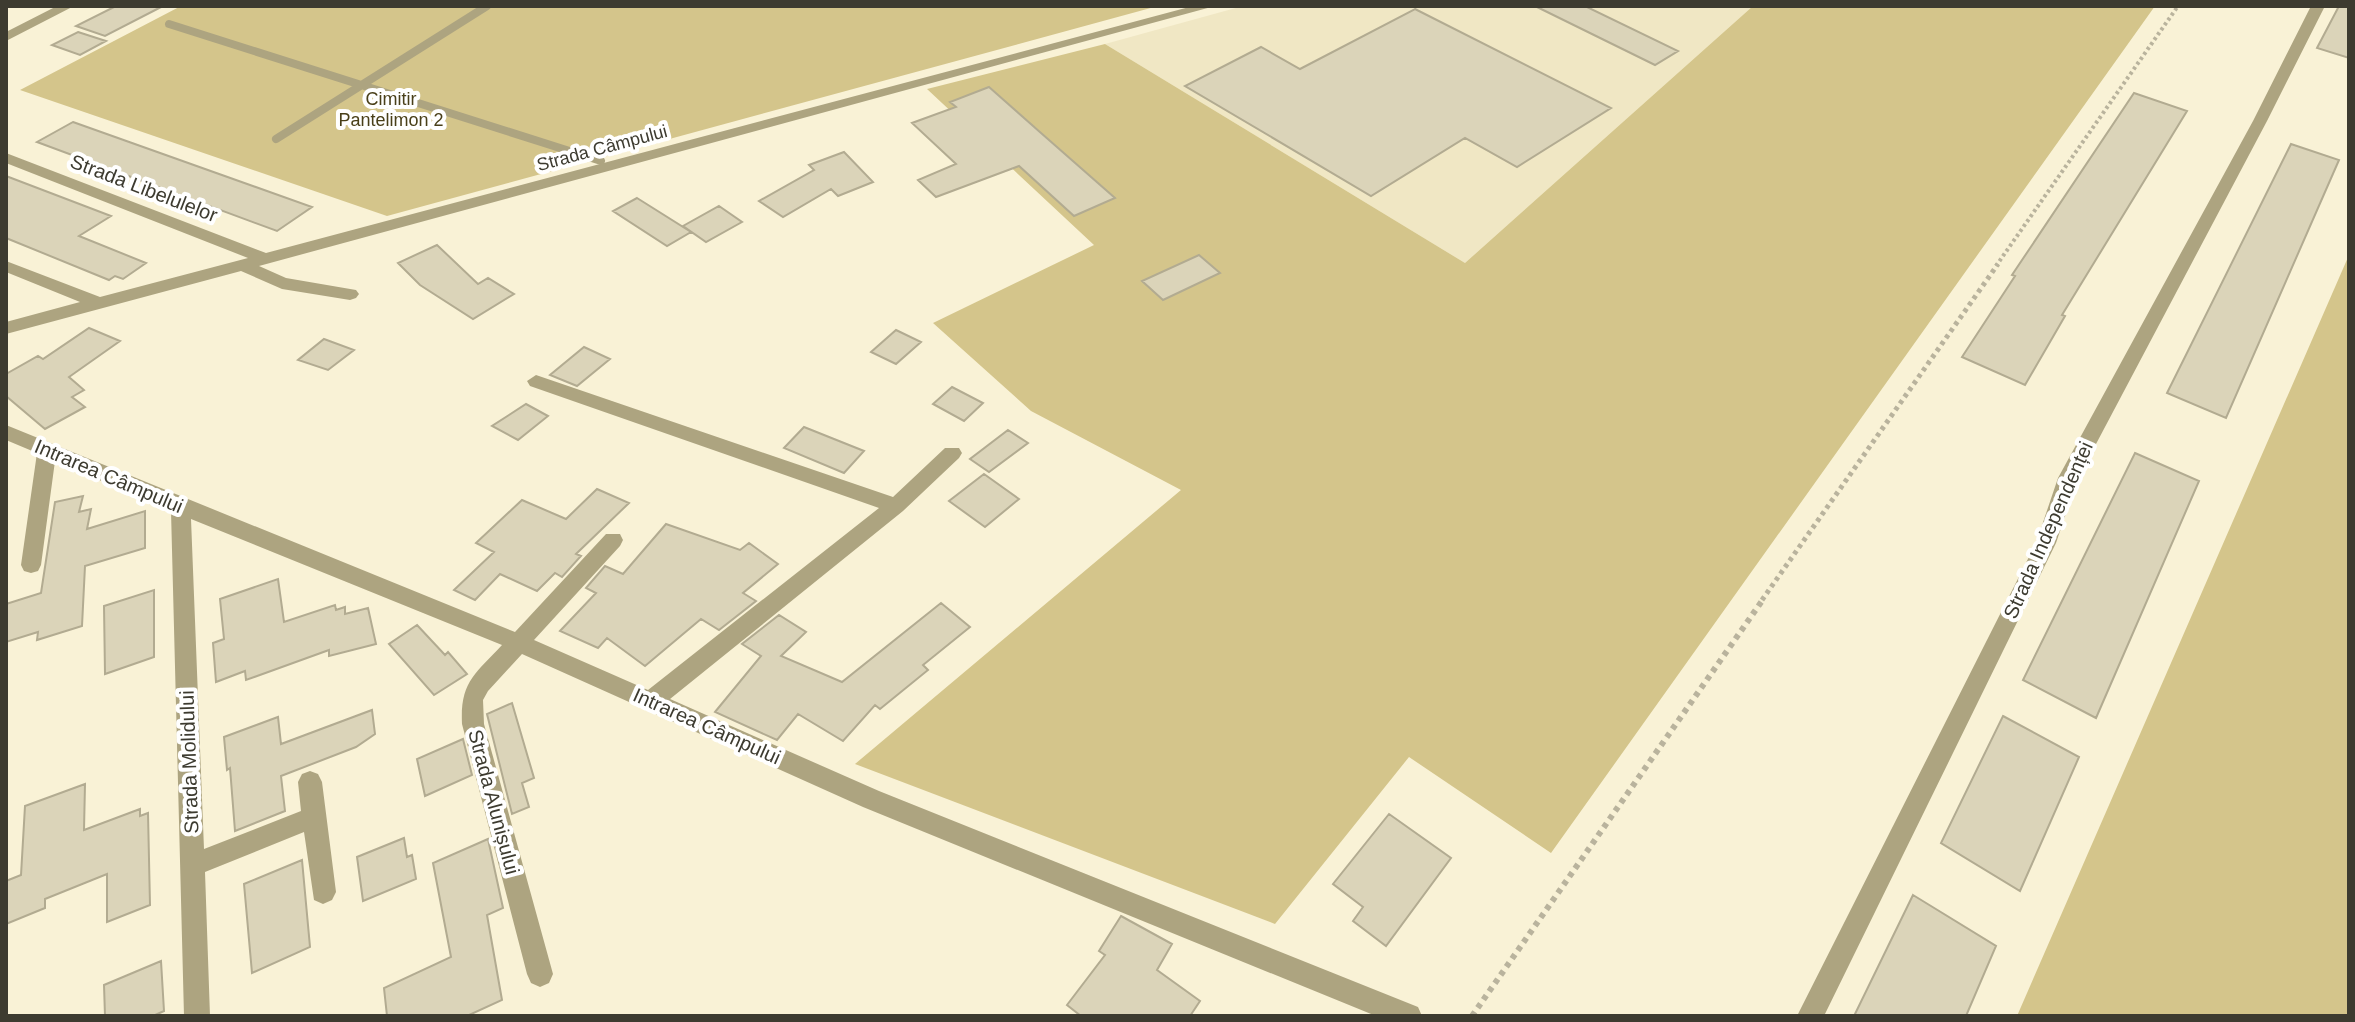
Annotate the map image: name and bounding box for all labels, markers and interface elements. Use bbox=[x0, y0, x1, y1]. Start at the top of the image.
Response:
park label: Cimitir Pantelimon 2 bbox=[338, 89, 444, 130]
street label: Strada Câmpului bbox=[535, 121, 669, 175]
street label: Strada Libelulelor bbox=[67, 150, 221, 226]
street label: Intrarea Câmpului bbox=[32, 435, 186, 517]
street label: Strada Independenței bbox=[1999, 438, 2097, 622]
street label: Intrarea Câmpului bbox=[630, 684, 784, 768]
street label: Strada Molidului bbox=[176, 690, 202, 834]
street label: Strada Alunișului bbox=[464, 727, 524, 877]

